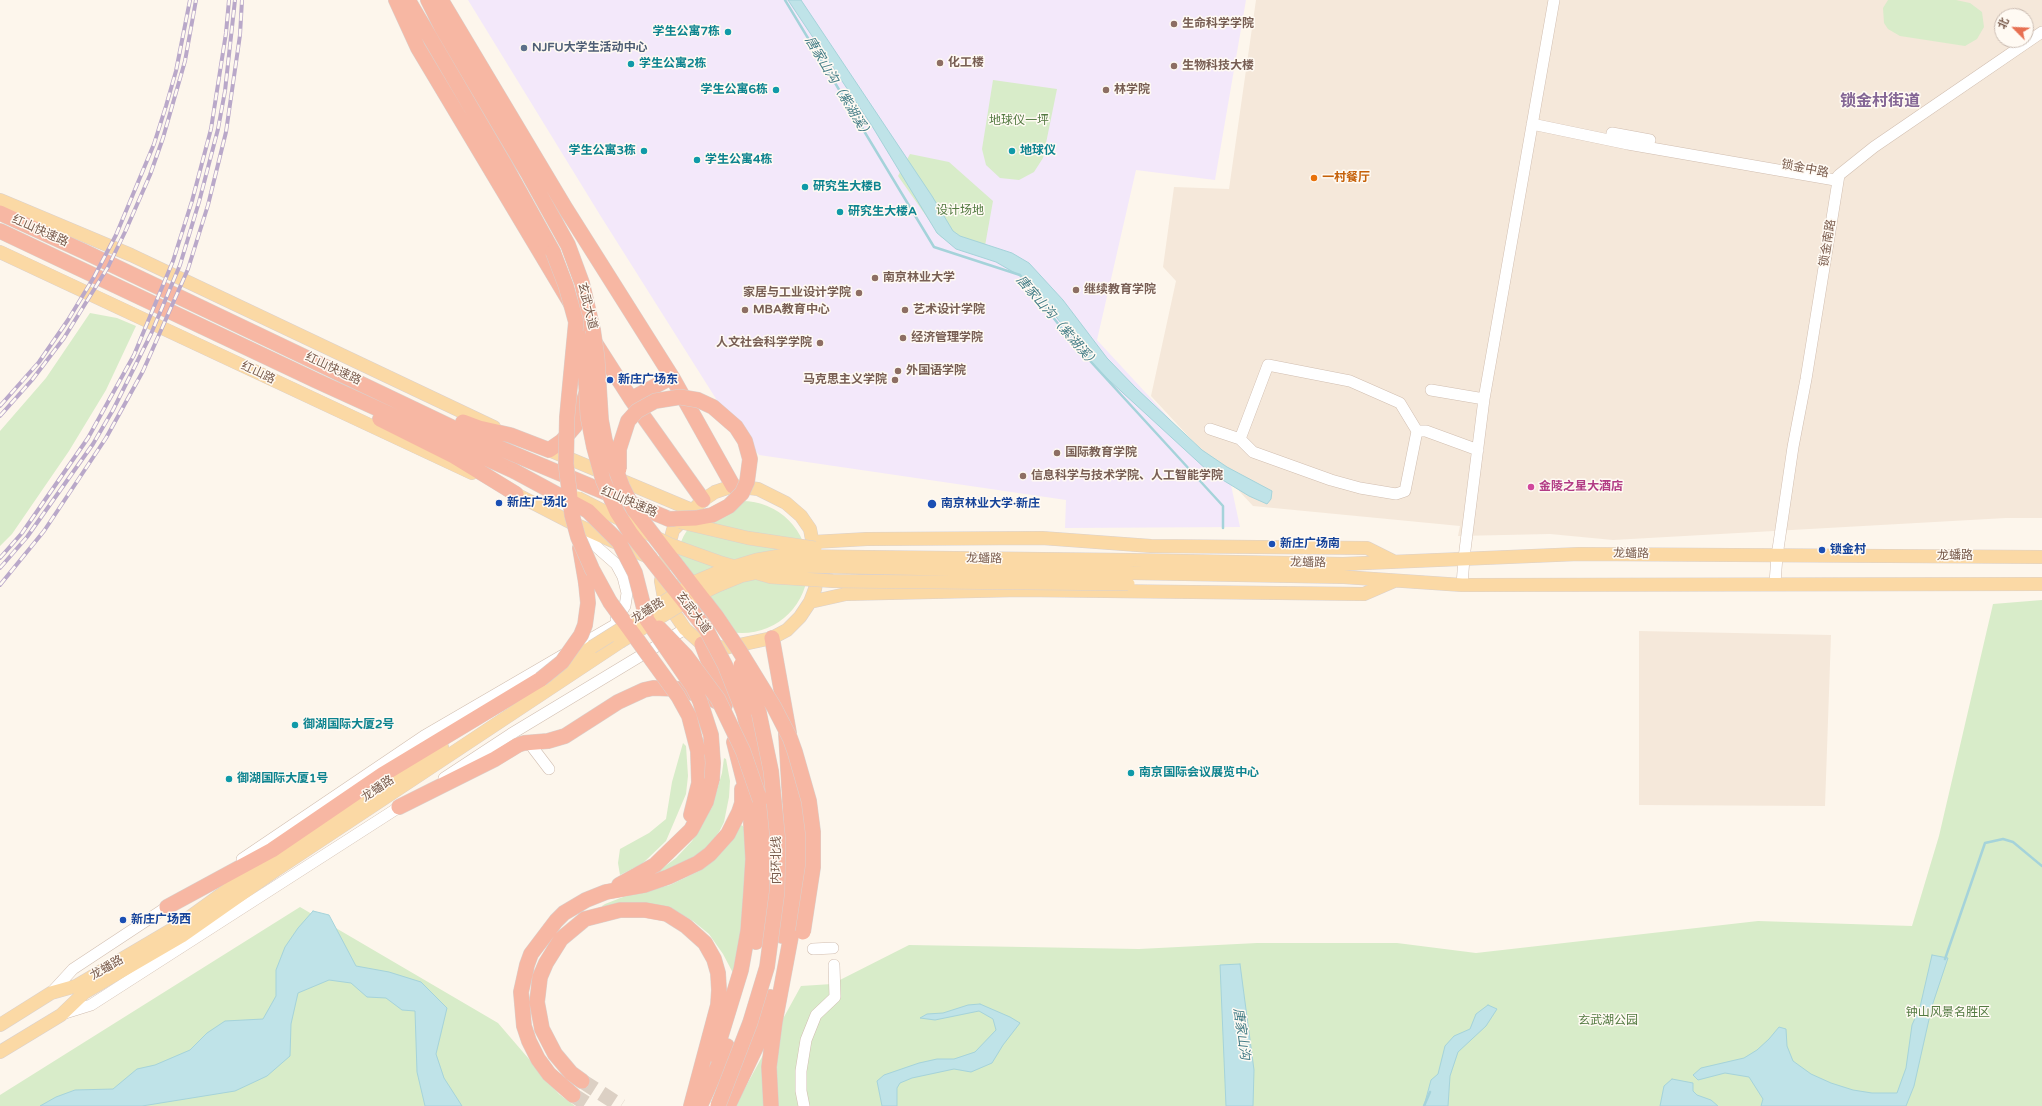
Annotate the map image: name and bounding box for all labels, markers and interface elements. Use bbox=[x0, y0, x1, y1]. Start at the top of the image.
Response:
north arrow bbox=[1994, 8, 2034, 48]
text: 北 bbox=[1995, 16, 2012, 31]
place label: 生命科学学院 bbox=[1182, 17, 1254, 31]
marker: 生命科学学院 bbox=[1169, 19, 1179, 29]
place label: 学生公寓7栋 bbox=[652, 25, 720, 39]
marker: 学生公寓7栋 bbox=[723, 27, 733, 37]
water label: 唐家山沟（紫湖溪） bbox=[801, 34, 875, 142]
place label: NJFU大学生活动中心 bbox=[532, 41, 648, 55]
marker: NJFU大学生活动中心 bbox=[519, 43, 529, 53]
place label: 化工楼 bbox=[948, 56, 984, 70]
place label: 学生公寓2栋 bbox=[639, 57, 707, 71]
marker: 化工楼 bbox=[935, 58, 945, 68]
marker: 学生公寓2栋 bbox=[626, 59, 636, 69]
place label: 生物科技大楼 bbox=[1182, 59, 1254, 73]
marker: 生物科技大楼 bbox=[1169, 61, 1179, 71]
place label: 学生公寓6栋 bbox=[700, 83, 768, 97]
place label: 林学院 bbox=[1114, 83, 1150, 97]
marker: 学生公寓6栋 bbox=[771, 85, 781, 95]
marker: 林学院 bbox=[1101, 85, 1111, 95]
district label: 锁金村街道 bbox=[1840, 92, 1920, 112]
park label: 地球仪一坪 bbox=[989, 114, 1049, 128]
place label: 学生公寓3栋 bbox=[568, 144, 636, 158]
place label: 地球仪 bbox=[1020, 144, 1056, 158]
marker: 学生公寓3栋 bbox=[639, 146, 649, 156]
marker: 地球仪 bbox=[1007, 146, 1017, 156]
place label: 学生公寓4栋 bbox=[705, 153, 773, 167]
marker: 学生公寓4栋 bbox=[692, 155, 702, 165]
street label: 锁金中路 bbox=[1780, 157, 1830, 181]
place label: 一村餐厅 bbox=[1322, 171, 1370, 185]
marker: 一村餐厅 bbox=[1309, 173, 1319, 183]
place label: 研究生大楼B bbox=[813, 180, 881, 194]
marker: 研究生大楼B bbox=[800, 182, 810, 192]
park label: 设计场地 bbox=[936, 204, 984, 218]
place label: 研究生大楼A bbox=[848, 205, 917, 219]
marker: 研究生大楼A bbox=[835, 207, 845, 217]
street label: 红山快速路 bbox=[10, 212, 70, 250]
street label: 锁金南路 bbox=[1817, 218, 1839, 268]
place label: 南京林业大学 bbox=[883, 271, 955, 285]
marker: 南京林业大学 bbox=[870, 273, 880, 283]
water label: 唐家山沟（紫湖溪） bbox=[1013, 273, 1101, 371]
street label: 玄武大道 bbox=[574, 281, 600, 331]
place label: 继续教育学院 bbox=[1084, 283, 1156, 297]
marker: 继续教育学院 bbox=[1071, 285, 1081, 295]
place label: 家居与工业设计学院 bbox=[743, 286, 851, 300]
marker: 家居与工业设计学院 bbox=[854, 288, 864, 298]
place label: MBA教育中心 bbox=[753, 303, 830, 317]
place label: 艺术设计学院 bbox=[913, 303, 985, 317]
marker: MBA教育中心 bbox=[740, 305, 750, 315]
marker: 艺术设计学院 bbox=[900, 305, 910, 315]
place label: 经济管理学院 bbox=[911, 331, 983, 345]
marker: 经济管理学院 bbox=[898, 333, 908, 343]
place label: 人文社会科学学院 bbox=[716, 336, 812, 350]
marker: 人文社会科学学院 bbox=[815, 338, 825, 348]
street label: 红山快速路 bbox=[303, 350, 363, 388]
street label: 红山路 bbox=[239, 359, 277, 387]
place label: 外国语学院 bbox=[906, 364, 966, 378]
marker: 外国语学院 bbox=[893, 366, 903, 376]
place label: 新庄广场东 bbox=[618, 373, 678, 387]
place label: 马克思主义学院 bbox=[803, 373, 887, 387]
marker: 新庄广场东 bbox=[605, 375, 615, 385]
marker: 马克思主义学院 bbox=[890, 375, 900, 385]
place label: 国际教育学院 bbox=[1065, 446, 1137, 460]
marker: 国际教育学院 bbox=[1052, 448, 1062, 458]
place label: 信息科学与技术学院、人工智能学院 bbox=[1031, 469, 1223, 483]
marker: 信息科学与技术学院、人工智能学院 bbox=[1018, 471, 1028, 481]
place label: 金陵之星大酒店 bbox=[1539, 480, 1623, 494]
marker: 金陵之星大酒店 bbox=[1526, 482, 1536, 492]
street label: 红山快速路 bbox=[599, 484, 659, 520]
place label: 新庄广场北 bbox=[507, 496, 567, 510]
place label: 南京林业大学·新庄 bbox=[941, 497, 1040, 511]
marker: 新庄广场北 bbox=[494, 498, 504, 508]
marker: 南京林业大学·新庄 bbox=[926, 498, 938, 510]
place label: 新庄广场南 bbox=[1280, 537, 1340, 551]
marker: 新庄广场南 bbox=[1267, 539, 1277, 549]
place label: 锁金村 bbox=[1830, 543, 1866, 557]
marker: 锁金村 bbox=[1817, 545, 1827, 555]
street label: 龙蟠路 bbox=[1613, 546, 1649, 562]
street label: 龙蟠路 bbox=[1937, 549, 1973, 563]
street label: 龙蟠路 bbox=[966, 551, 1002, 567]
street label: 龙蟠路 bbox=[1290, 555, 1326, 571]
street label: 玄武大道 bbox=[673, 589, 713, 637]
street label: 龙蟠路 bbox=[629, 595, 667, 627]
place label: 御湖国际大厦2号 bbox=[303, 718, 395, 732]
marker: 御湖国际大厦2号 bbox=[290, 720, 300, 730]
place label: 南京国际会议展览中心 bbox=[1139, 766, 1259, 780]
marker: 南京国际会议展览中心 bbox=[1126, 768, 1136, 778]
place label: 御湖国际大厦1号 bbox=[237, 772, 329, 786]
street label: 龙蟠路 bbox=[359, 773, 397, 805]
marker: 御湖国际大厦1号 bbox=[224, 774, 234, 784]
street label: 内环北线 bbox=[770, 836, 784, 884]
place label: 新庄广场西 bbox=[131, 913, 191, 927]
marker: 新庄广场西 bbox=[118, 915, 128, 925]
street label: 龙蟠路 bbox=[88, 953, 126, 983]
park label: 钟山风景名胜区 bbox=[1906, 1006, 1990, 1020]
water label: 唐家山沟 bbox=[1230, 1007, 1252, 1061]
park label: 玄武湖公园 bbox=[1578, 1014, 1638, 1028]

